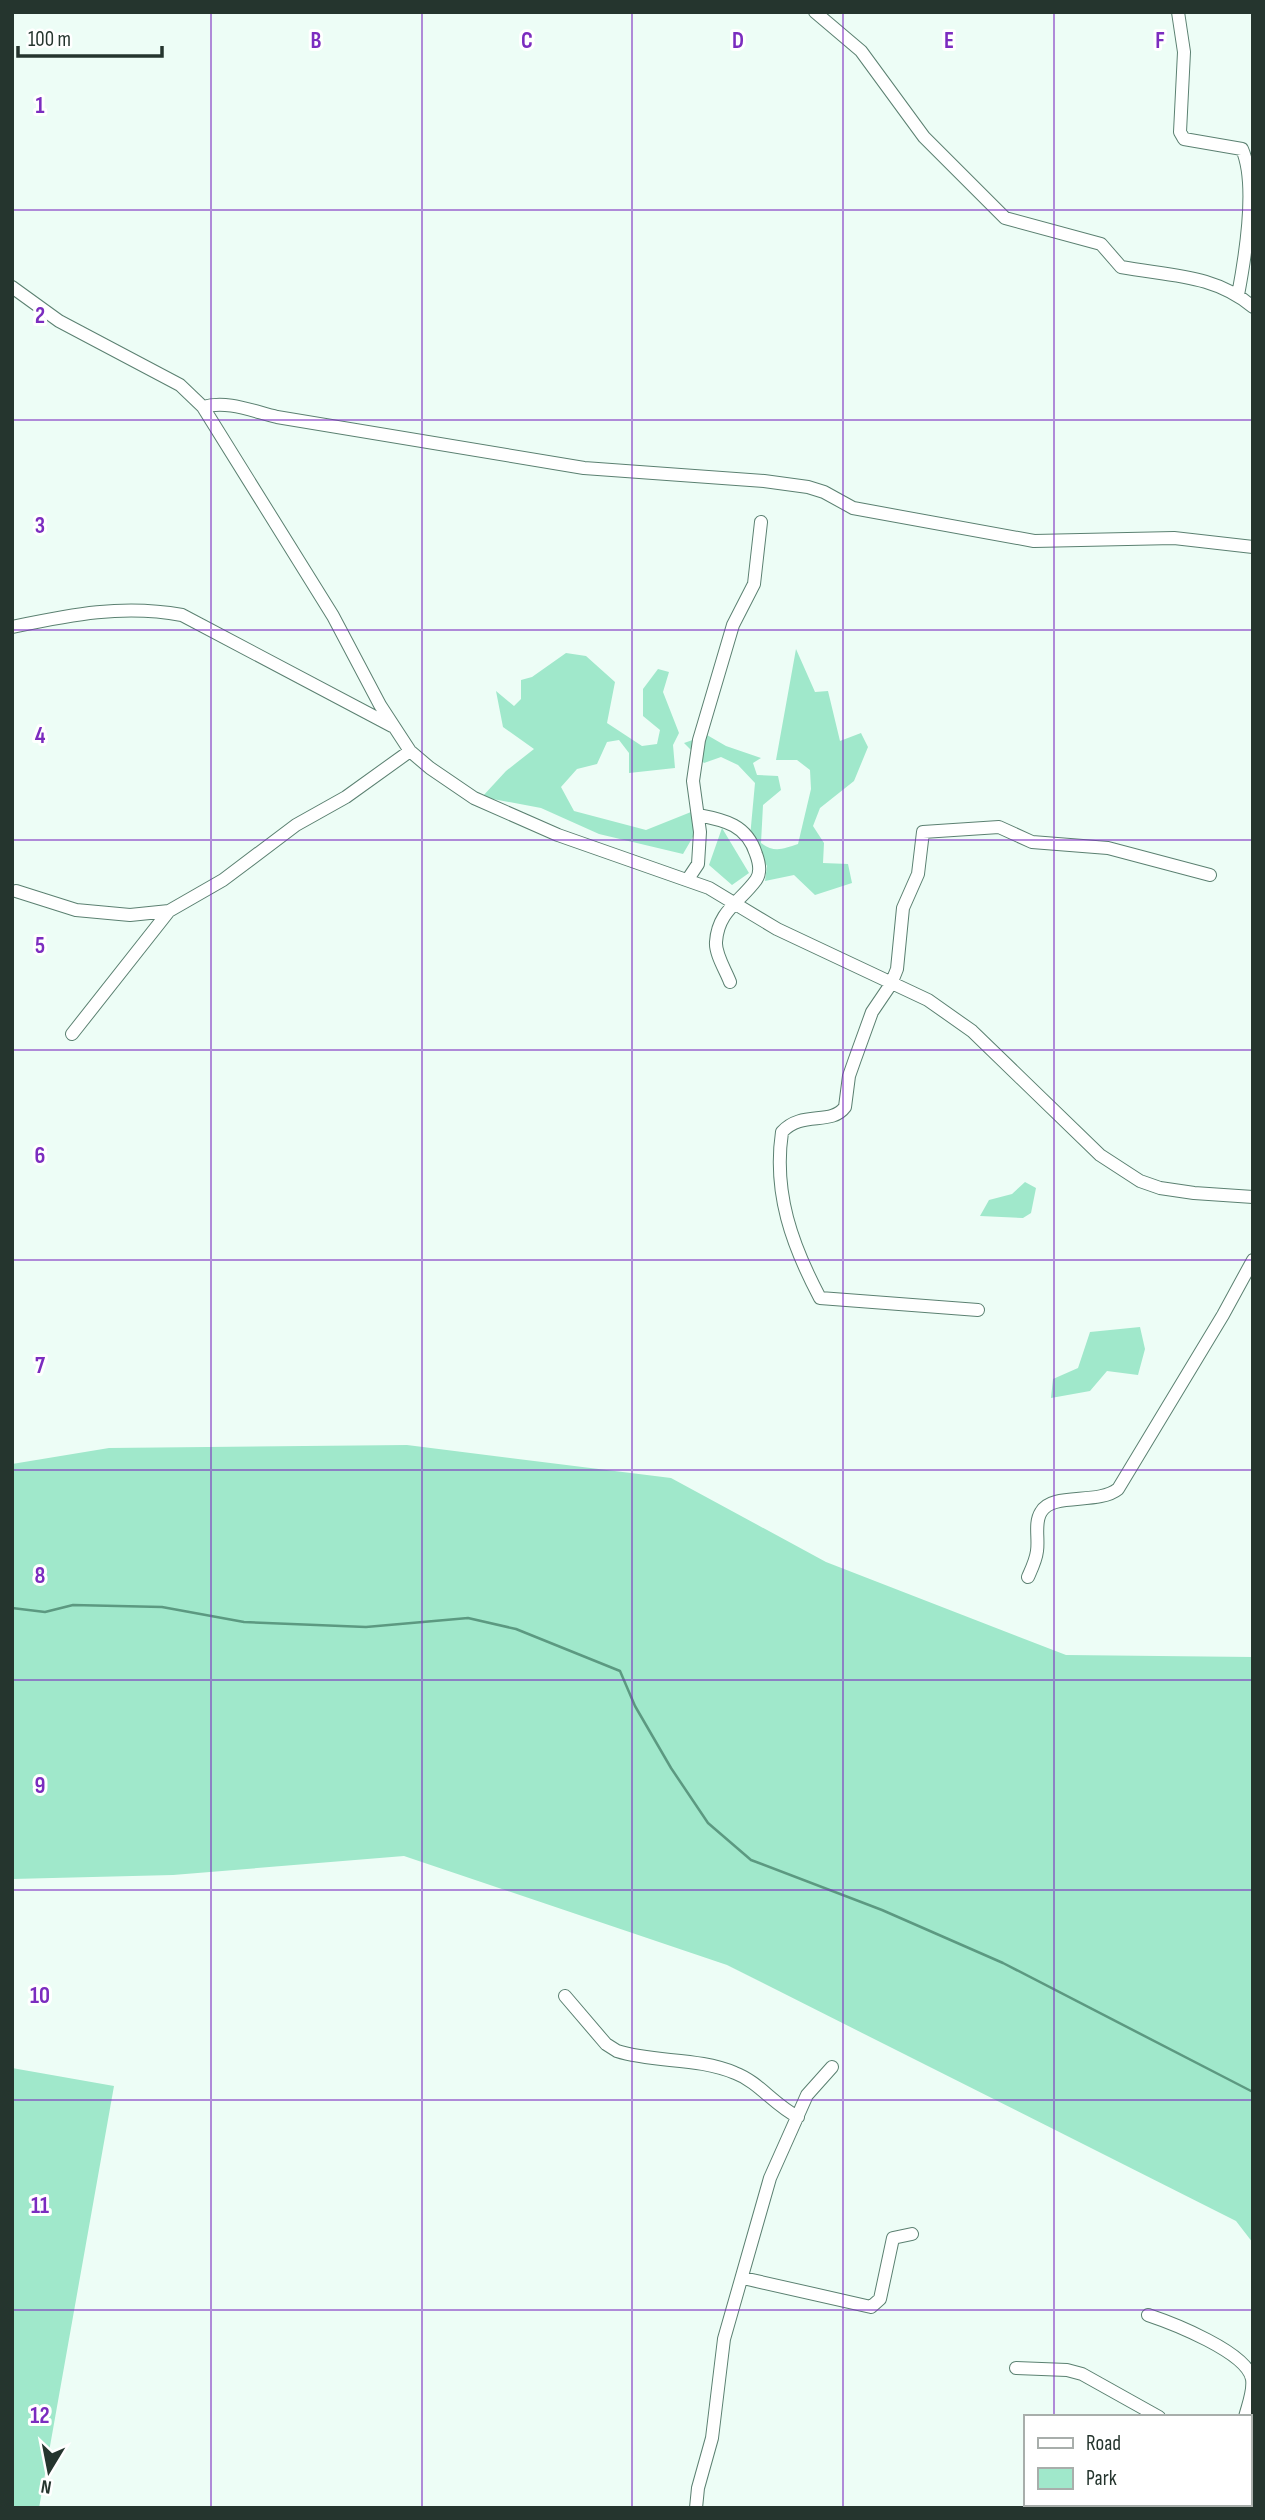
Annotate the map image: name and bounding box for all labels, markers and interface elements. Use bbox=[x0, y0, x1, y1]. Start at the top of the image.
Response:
scale bar bbox=[18, 14, 161, 58]
text: 100 m bbox=[28, 27, 71, 52]
text: B bbox=[311, 27, 322, 55]
text: C bbox=[521, 27, 533, 55]
text: D bbox=[732, 27, 744, 55]
text: E bbox=[944, 27, 954, 55]
text: F bbox=[1155, 27, 1165, 55]
text: 1 bbox=[35, 92, 45, 120]
text: 2 bbox=[35, 302, 45, 330]
text: 3 bbox=[35, 512, 45, 540]
text: 4 bbox=[35, 722, 46, 750]
text: 5 bbox=[35, 932, 45, 960]
text: 6 bbox=[35, 1142, 45, 1170]
text: 7 bbox=[35, 1352, 45, 1380]
text: 8 bbox=[35, 1562, 46, 1590]
text: 9 bbox=[35, 1772, 45, 1800]
text: 10 bbox=[30, 1982, 50, 2010]
text: 11 bbox=[31, 2192, 49, 2220]
text: 12 bbox=[30, 2402, 50, 2430]
legend bbox=[1024, 2415, 1251, 2506]
text: Road bbox=[1086, 2431, 1121, 2456]
north arrow bbox=[14, 2436, 84, 2506]
text: Park bbox=[1086, 2466, 1117, 2491]
text: N bbox=[39, 2474, 53, 2498]

